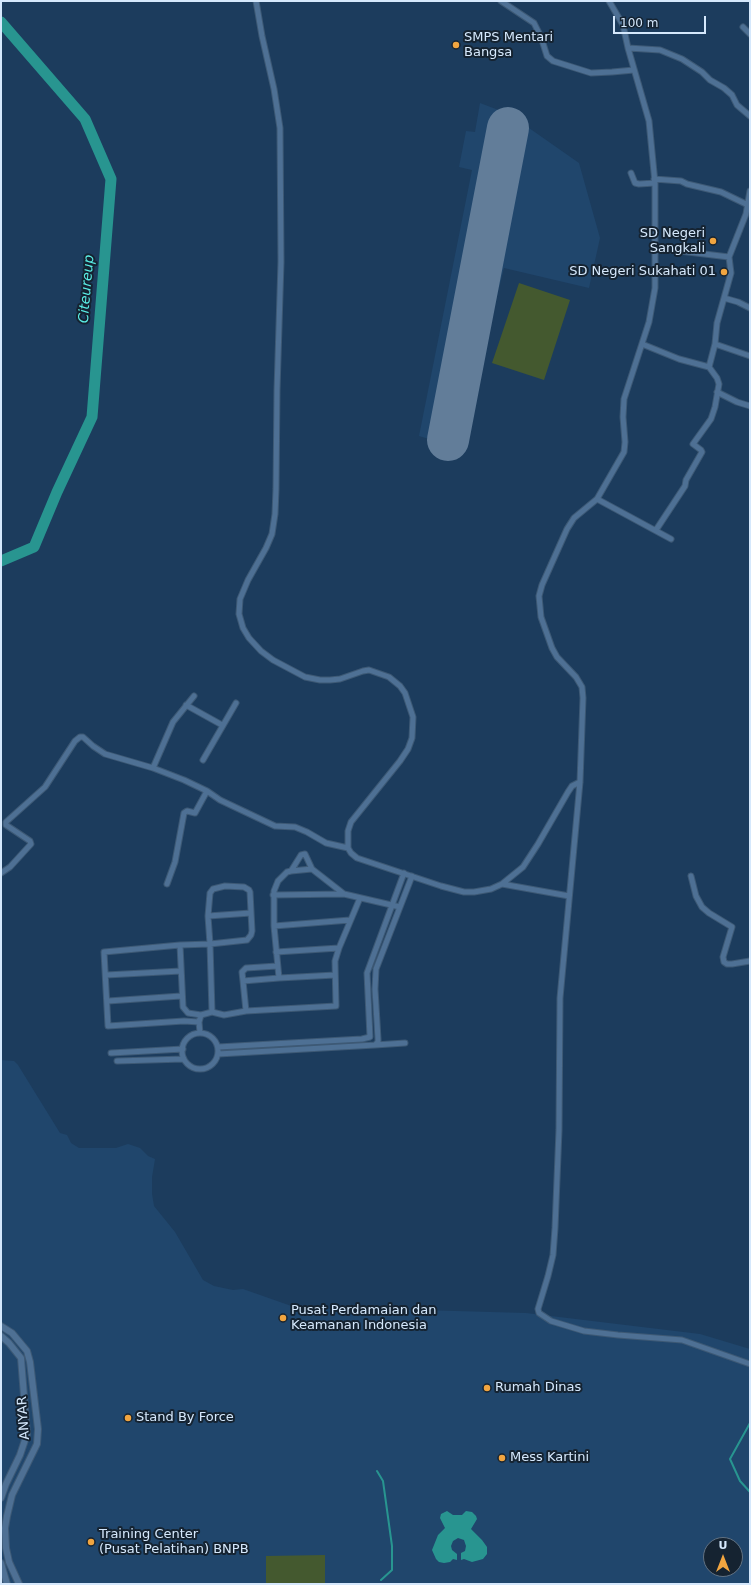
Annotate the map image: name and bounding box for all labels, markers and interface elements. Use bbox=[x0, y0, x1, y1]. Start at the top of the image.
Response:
scale bar bbox=[615, 8, 708, 34]
text: 100 m bbox=[620, 16, 658, 30]
place label: SMPS Mentari Bangsa bbox=[464, 30, 553, 61]
marker: SMPS Mentari Bangsa bbox=[451, 40, 461, 50]
place label: SD Negeri Sangkali bbox=[640, 226, 705, 257]
marker: SD Negeri Sangkali bbox=[708, 236, 718, 246]
water label: Citeureup bbox=[76, 254, 98, 324]
place label: SD Negeri Sukahati 01 bbox=[569, 264, 716, 280]
marker: SD Negeri Sukahati 01 bbox=[719, 267, 729, 277]
place label: Pusat Perdamaian dan Keamanan Indonesia bbox=[291, 1303, 437, 1334]
marker: Pusat Perdamaian dan Keamanan Indonesia bbox=[278, 1313, 288, 1323]
place label: Rumah Dinas bbox=[495, 1380, 581, 1396]
marker: Rumah Dinas bbox=[482, 1383, 492, 1393]
street label: ANYAR bbox=[15, 1396, 33, 1440]
place label: Stand By Force bbox=[136, 1410, 234, 1426]
marker: Stand By Force bbox=[123, 1413, 133, 1423]
place label: Mess Kartini bbox=[510, 1450, 589, 1466]
marker: Mess Kartini bbox=[497, 1453, 507, 1463]
place label: Training Center (Pusat Pelatihan) BNPB bbox=[99, 1527, 249, 1558]
marker: Training Center (Pusat Pelatihan) BNPB bbox=[86, 1537, 96, 1547]
north arrow bbox=[703, 1537, 743, 1577]
text: U bbox=[719, 1539, 727, 1552]

